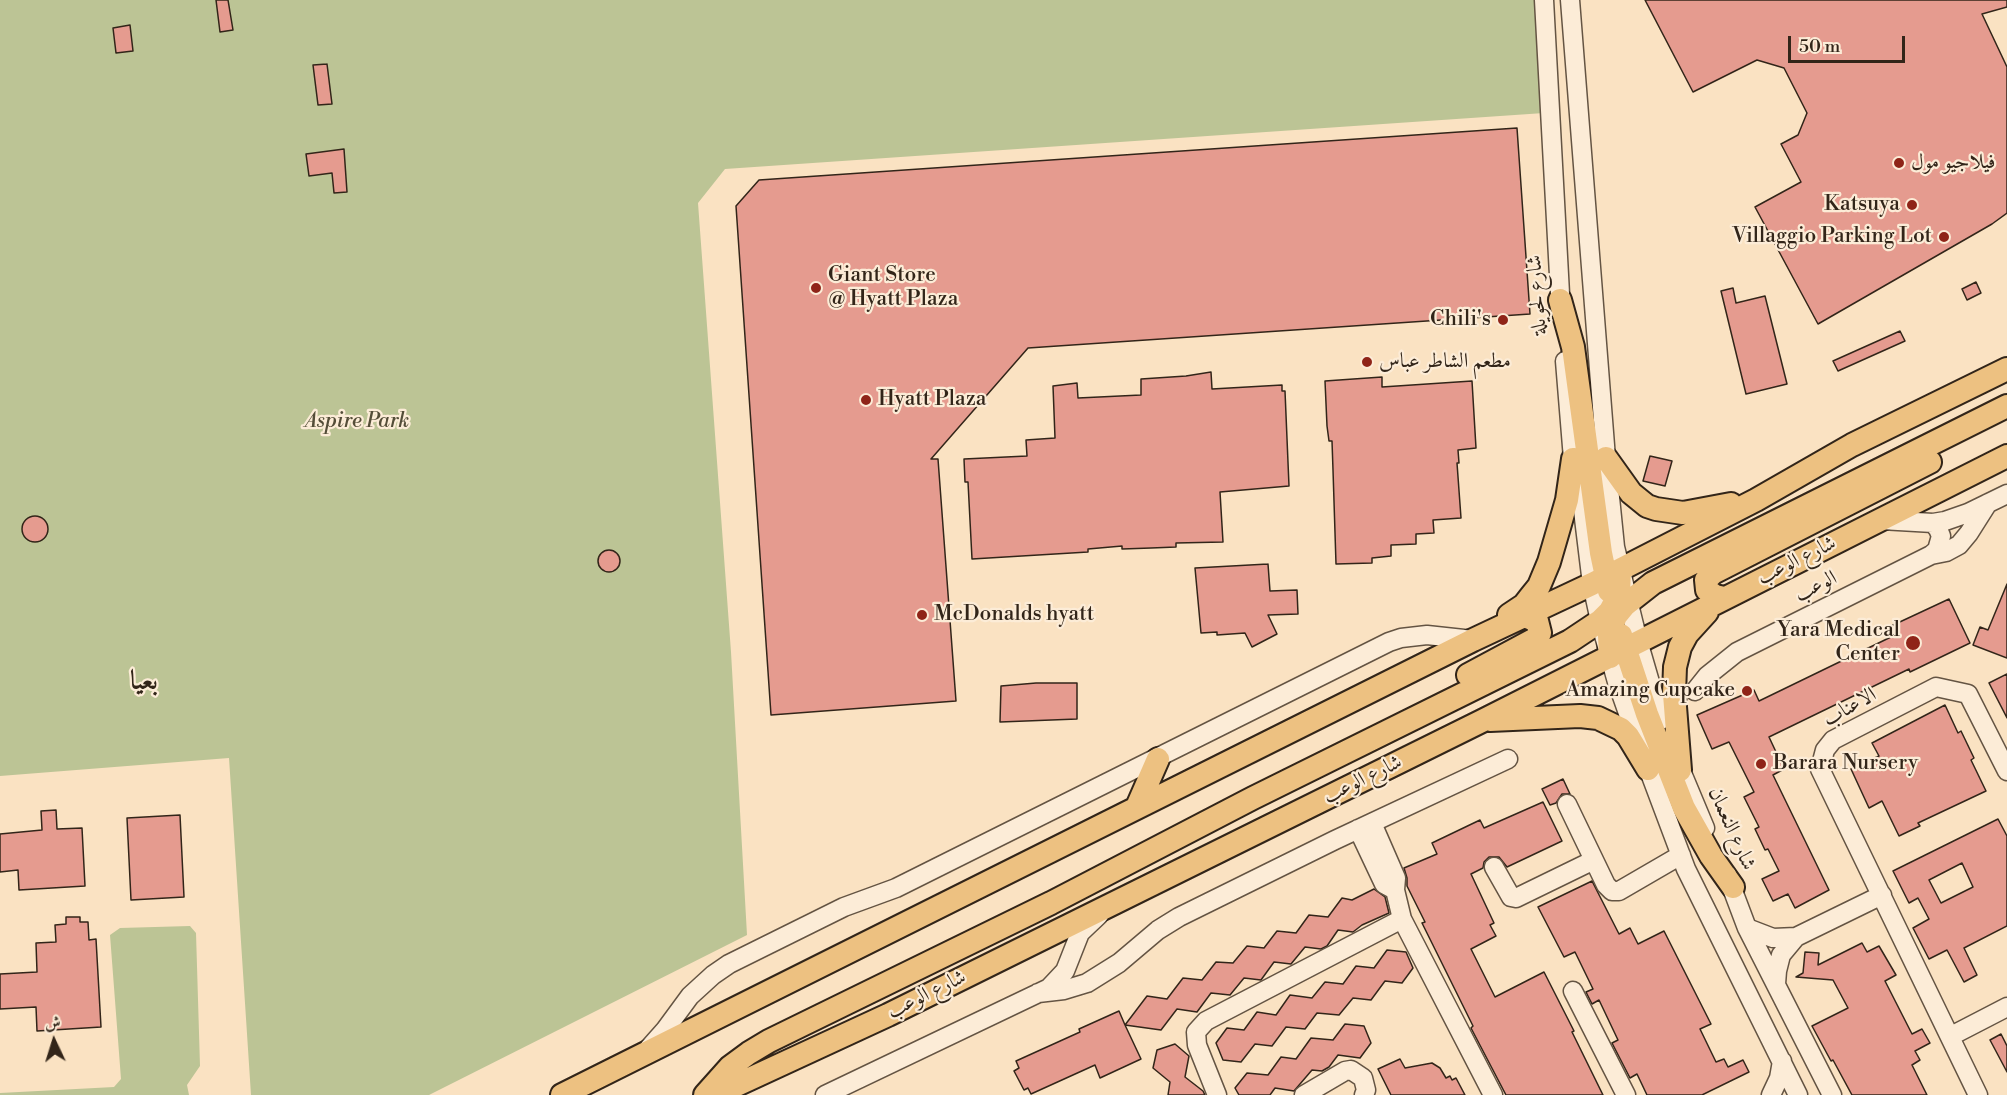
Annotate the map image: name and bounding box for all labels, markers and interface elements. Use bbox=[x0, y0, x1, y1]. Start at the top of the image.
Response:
scale bar bbox=[1791, 24, 1908, 62]
text: 50 m bbox=[1799, 35, 1840, 58]
place label: فيلاجيو مول bbox=[1911, 150, 1995, 176]
marker: فيلاجيو مول bbox=[1892, 156, 1906, 170]
place label: Katsuya bbox=[1824, 192, 1900, 218]
marker: Katsuya bbox=[1905, 198, 1919, 212]
place label: Villaggio Parking Lot bbox=[1732, 224, 1932, 250]
marker: Villaggio Parking Lot bbox=[1937, 230, 1951, 244]
street label: شارع لحويلة bbox=[1523, 254, 1553, 336]
place label: Giant Store @ Hyatt Plaza bbox=[828, 263, 958, 313]
marker: Giant Store @ Hyatt Plaza bbox=[809, 281, 823, 295]
place label: Chili's bbox=[1430, 307, 1491, 333]
marker: Chili's bbox=[1496, 313, 1510, 327]
place label: مطعم الشاطر عباس bbox=[1379, 349, 1511, 375]
marker: مطعم الشاطر عباس bbox=[1360, 355, 1374, 369]
place label: Hyatt Plaza bbox=[878, 387, 986, 413]
marker: Hyatt Plaza bbox=[859, 393, 873, 407]
park label: Aspire Park bbox=[305, 409, 409, 435]
street label: شارع الوعب bbox=[1753, 531, 1841, 591]
street label: الوعب bbox=[1791, 566, 1841, 608]
place label: McDonalds hyatt bbox=[934, 602, 1094, 628]
marker: McDonalds hyatt bbox=[915, 608, 929, 622]
place label: Yara Medical Center bbox=[1777, 618, 1900, 668]
marker: Yara Medical Center bbox=[1904, 634, 1922, 652]
district label: بعيا bbox=[130, 667, 158, 699]
place label: Amazing Cupcake bbox=[1566, 678, 1735, 704]
street label: الاعناب bbox=[1819, 683, 1881, 733]
marker: Amazing Cupcake bbox=[1740, 684, 1754, 698]
street label: شارع الوعب bbox=[1319, 750, 1407, 810]
place label: Barara Nursery bbox=[1773, 751, 1918, 777]
marker: Barara Nursery bbox=[1754, 757, 1768, 771]
street label: شارع النعمان bbox=[1702, 784, 1760, 874]
street label: شارع الوعب bbox=[883, 965, 971, 1025]
north arrow bbox=[24, 1011, 84, 1071]
text: ش bbox=[44, 1013, 61, 1034]

